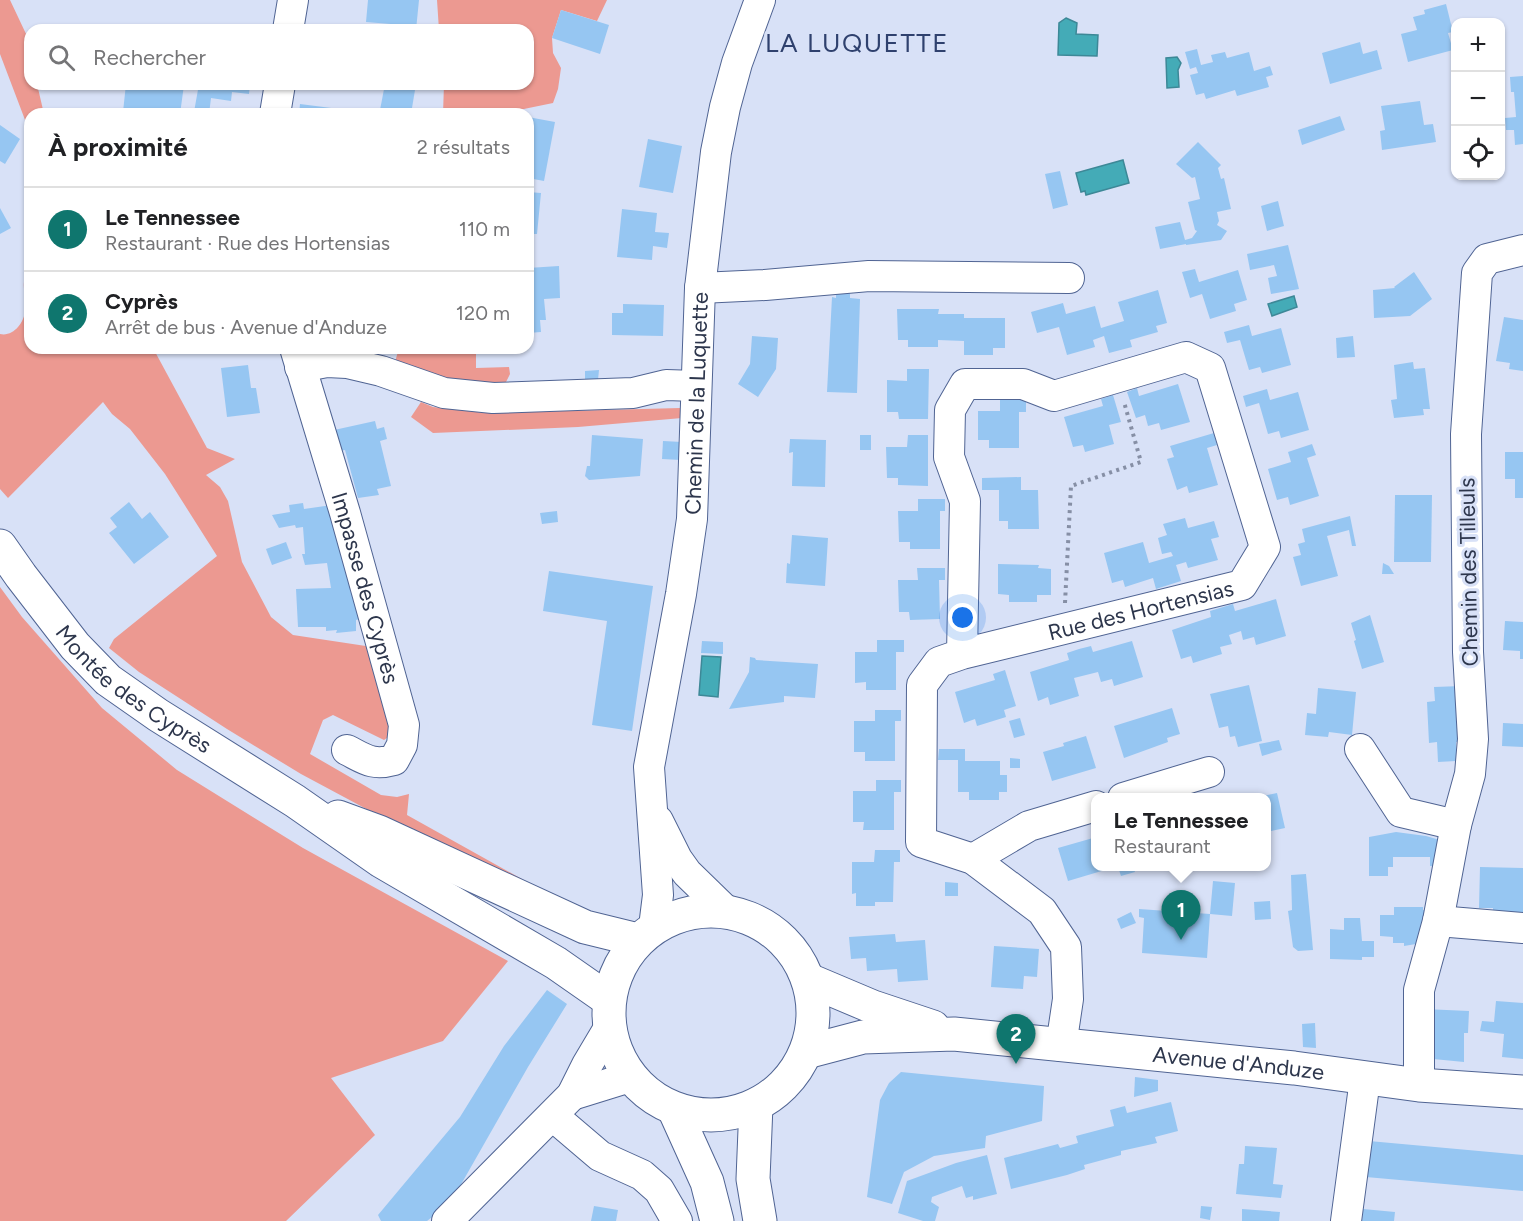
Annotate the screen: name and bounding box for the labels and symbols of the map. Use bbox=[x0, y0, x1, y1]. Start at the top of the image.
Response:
district label: LA LUQUETTE bbox=[765, 27, 949, 59]
street label: Chemin de la Luquette bbox=[679, 292, 714, 515]
street label: Chemin des Tilleuls bbox=[1453, 477, 1484, 667]
street label: Impasse des Cyprès bbox=[325, 489, 405, 687]
street label: Rue des Hortensias bbox=[1045, 575, 1236, 646]
your location bbox=[948, 603, 977, 632]
street label: Montée des Cyprès bbox=[50, 620, 216, 759]
pin: 1 bbox=[1162, 890, 1200, 940]
pin: 2 bbox=[996, 1014, 1036, 1064]
street label: Avenue d'Anduze bbox=[1151, 1041, 1326, 1086]

